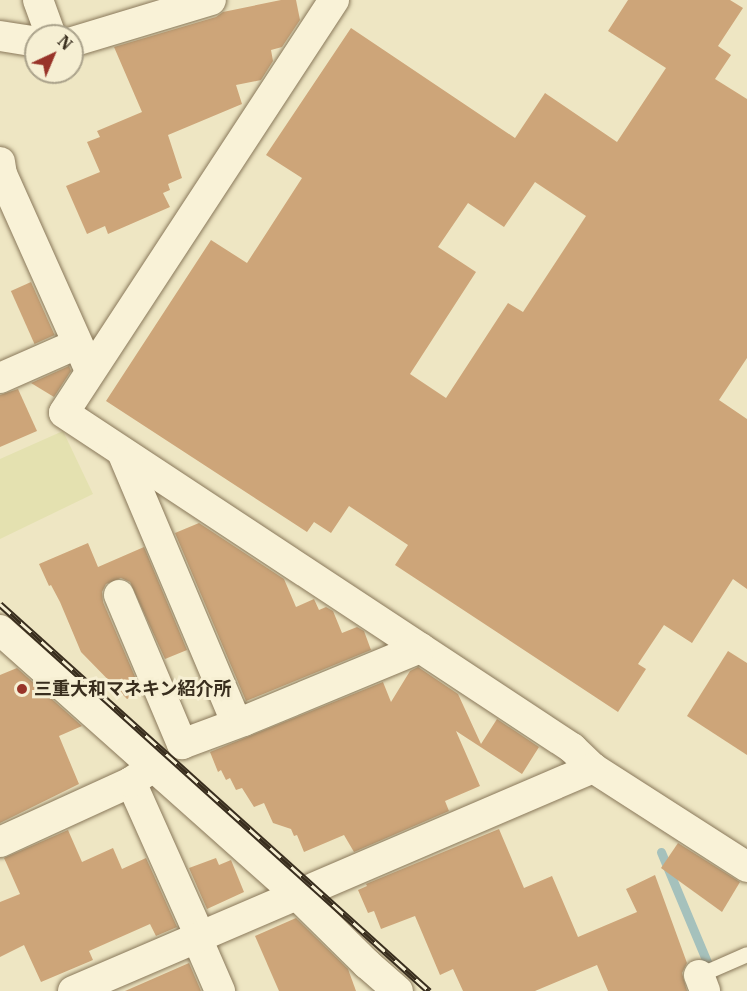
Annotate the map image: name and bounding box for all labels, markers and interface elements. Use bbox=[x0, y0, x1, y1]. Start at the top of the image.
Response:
north arrow bbox=[24, 24, 84, 84]
text: N bbox=[54, 31, 77, 54]
place label: 三重大和マネキン紹介所 bbox=[34, 678, 232, 700]
marker: 三重大和マネキン紹介所 bbox=[15, 682, 29, 696]

